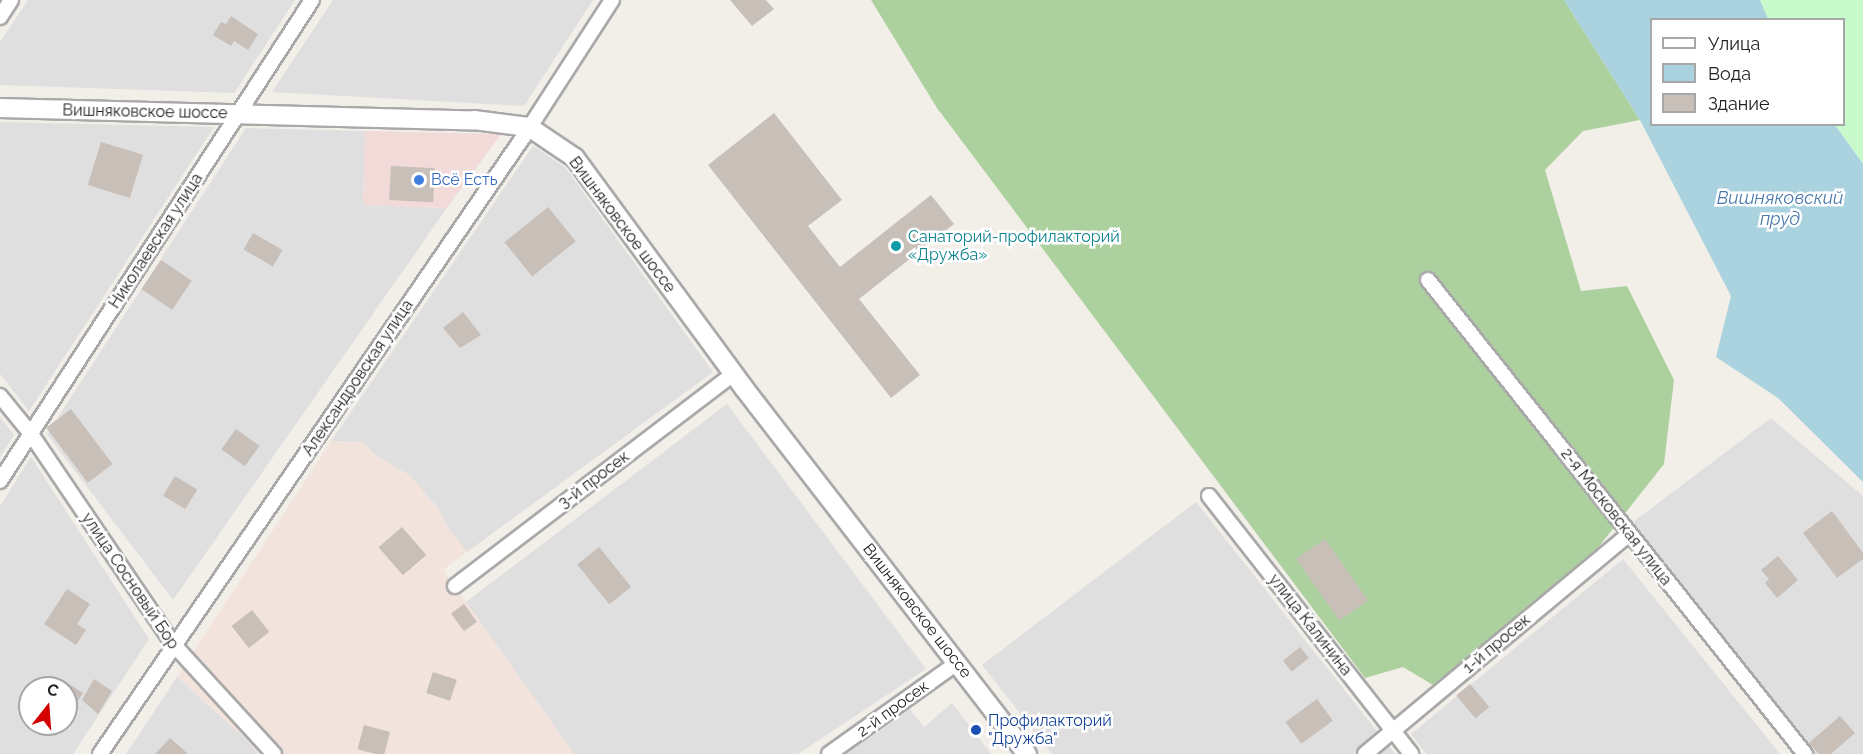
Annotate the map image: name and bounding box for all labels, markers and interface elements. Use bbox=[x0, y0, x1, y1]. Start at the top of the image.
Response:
legend bbox=[1650, 18, 1845, 126]
text: Улица bbox=[1708, 33, 1760, 54]
text: Вода bbox=[1708, 63, 1751, 84]
text: Здание bbox=[1708, 93, 1770, 114]
street label: Вишняковское шоссе bbox=[62, 101, 228, 123]
street label: Вишняковское шоссе bbox=[565, 153, 679, 297]
street label: Николаевская улица bbox=[105, 170, 207, 312]
place label: Всё Есть bbox=[431, 170, 498, 190]
marker: Всё Есть bbox=[412, 173, 426, 187]
water label: Вишняковский пруд bbox=[1717, 188, 1843, 230]
place label: Санаторий-профилакторий «Дружба» bbox=[908, 227, 1120, 265]
marker: Санаторий-профилакторий «Дружба» bbox=[889, 239, 903, 253]
street label: Александровская улица bbox=[298, 296, 418, 460]
street label: 2-я Московская улица bbox=[1556, 444, 1676, 590]
street label: 3-й просек bbox=[555, 447, 633, 513]
street label: улица Сосновый Бор bbox=[77, 509, 183, 653]
street label: Вишняковское шоссе bbox=[859, 540, 975, 682]
street label: улица Калинина bbox=[1264, 570, 1356, 680]
street label: 1-й просек bbox=[1459, 610, 1535, 678]
north arrow bbox=[18, 676, 78, 736]
street label: 2-й просек bbox=[854, 677, 932, 741]
text: С bbox=[45, 680, 61, 701]
place label: Профилакторий "Дружба" bbox=[988, 711, 1112, 749]
marker: Профилакторий "Дружба" bbox=[969, 723, 983, 737]

